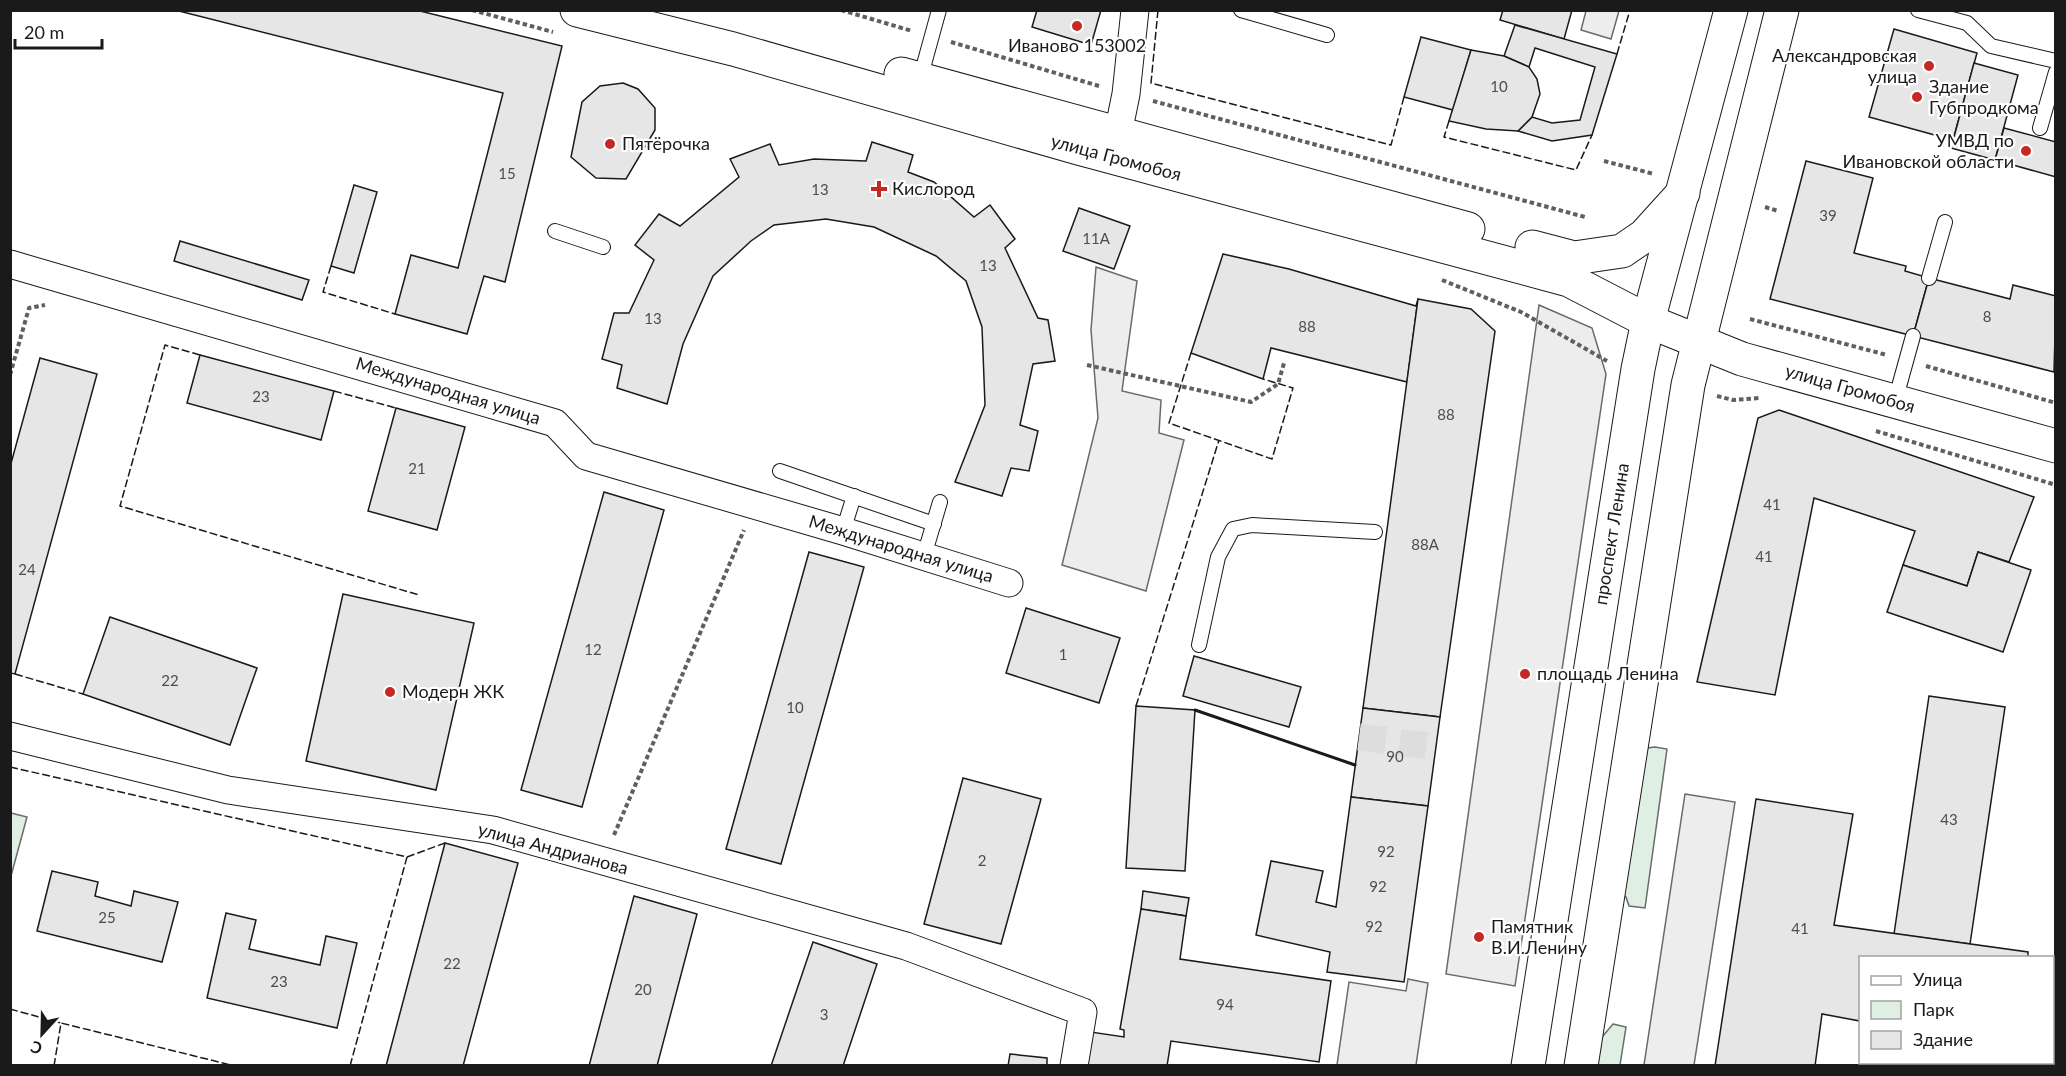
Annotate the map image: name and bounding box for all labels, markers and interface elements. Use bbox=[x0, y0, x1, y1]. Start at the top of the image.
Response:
scale bar bbox=[15, 12, 102, 50]
marker: Иваново 153002 bbox=[1070, 19, 1084, 33]
text: 20 m bbox=[24, 21, 64, 43]
place label: Иваново 153002 bbox=[1008, 34, 1146, 56]
place label: Александровская улица bbox=[1772, 44, 1917, 87]
marker: Александровская улица bbox=[1922, 59, 1936, 73]
place label: Здание Губпродкома bbox=[1929, 75, 2039, 118]
house number: 10 bbox=[1490, 77, 1508, 95]
marker: Здание Губпродкома bbox=[1910, 90, 1924, 104]
street label: улица Громобоя bbox=[1049, 129, 1184, 185]
place label: УМВД по Ивановской области bbox=[1843, 129, 2014, 172]
place label: Пятёрочка bbox=[622, 132, 710, 154]
marker: Пятёрочка bbox=[603, 137, 617, 151]
marker: УМВД по Ивановской области bbox=[2019, 144, 2033, 158]
house number: 15 bbox=[498, 164, 516, 182]
place label: Кислород bbox=[892, 177, 975, 199]
house number: 13 bbox=[811, 180, 829, 198]
marker: Кислород bbox=[870, 180, 888, 198]
house number: 39 bbox=[1819, 206, 1837, 224]
house number: 11А bbox=[1082, 229, 1111, 247]
house number: 13 bbox=[979, 256, 997, 274]
house number: 8 bbox=[1983, 307, 1991, 325]
house number: 13 bbox=[644, 309, 662, 327]
house number: 88 bbox=[1298, 317, 1316, 335]
street label: Международная улица bbox=[353, 351, 543, 429]
street label: улица Громобоя bbox=[1783, 359, 1918, 417]
house number: 23 bbox=[252, 387, 270, 405]
house number: 88 bbox=[1437, 405, 1455, 423]
house number: 21 bbox=[408, 459, 426, 477]
street label: проспект Ленина bbox=[1589, 461, 1633, 606]
house number: 41 bbox=[1763, 495, 1781, 513]
street label: Международная улица bbox=[806, 509, 996, 587]
house number: 88А bbox=[1411, 535, 1440, 553]
house number: 41 bbox=[1755, 547, 1773, 565]
house number: 24 bbox=[18, 560, 36, 578]
house number: 12 bbox=[584, 640, 602, 658]
house number: 1 bbox=[1059, 645, 1067, 663]
place label: площадь Ленина bbox=[1537, 662, 1679, 684]
marker: площадь Ленина bbox=[1518, 667, 1532, 681]
house number: 22 bbox=[161, 671, 179, 689]
place label: Модерн ЖК bbox=[402, 680, 504, 702]
marker: Модерн ЖК bbox=[383, 685, 397, 699]
house number: 10 bbox=[786, 698, 804, 716]
house number: 90 bbox=[1386, 747, 1404, 765]
house number: 43 bbox=[1940, 810, 1958, 828]
street label: улица Андрианова bbox=[476, 817, 631, 879]
house number: 92 bbox=[1377, 842, 1395, 860]
house number: 2 bbox=[978, 851, 986, 869]
house number: 92 bbox=[1369, 877, 1387, 895]
house number: 25 bbox=[98, 908, 116, 926]
place label: Памятник В.И.Ленину bbox=[1491, 915, 1588, 958]
house number: 92 bbox=[1365, 917, 1383, 935]
house number: 41 bbox=[1791, 919, 1809, 937]
marker: Памятник В.И.Ленину bbox=[1472, 930, 1486, 944]
house number: 22 bbox=[443, 954, 461, 972]
legend bbox=[1859, 956, 2054, 1064]
text: Улица bbox=[1913, 968, 1963, 990]
house number: 23 bbox=[270, 972, 288, 990]
house number: 20 bbox=[634, 980, 652, 998]
house number: 94 bbox=[1216, 995, 1234, 1013]
text: Парк bbox=[1913, 998, 1955, 1020]
north arrow bbox=[12, 1004, 72, 1064]
house number: 3 bbox=[820, 1005, 828, 1023]
text: Здание bbox=[1913, 1028, 1973, 1050]
text: С bbox=[27, 1037, 45, 1059]

